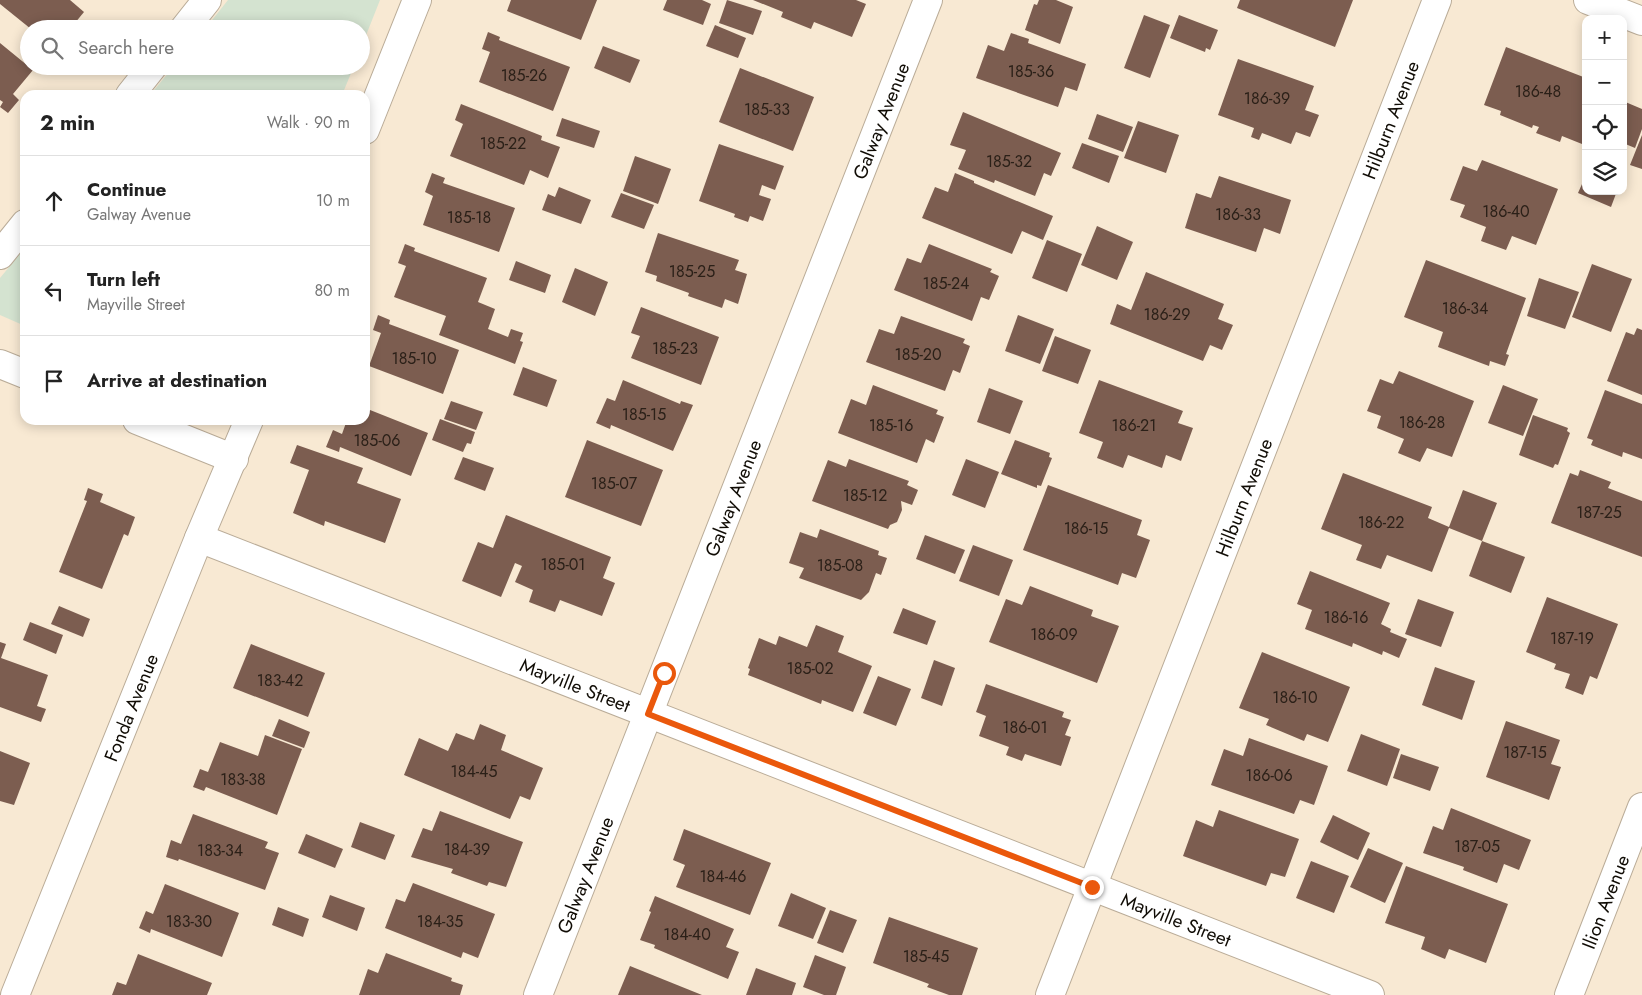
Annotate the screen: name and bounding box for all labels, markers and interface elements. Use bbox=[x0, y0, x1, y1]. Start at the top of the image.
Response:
map controls bbox=[1582, 15, 1627, 195]
button: + bbox=[1582, 15, 1627, 60]
search box bbox=[20, 20, 370, 75]
icon: search bbox=[38, 34, 66, 62]
text: Search here bbox=[78, 34, 174, 61]
street label: Hilburn Avenue bbox=[1356, 57, 1426, 183]
street label: Galway Avenue bbox=[846, 58, 916, 183]
house number: 185-36 bbox=[1008, 60, 1054, 83]
button: − bbox=[1582, 60, 1627, 105]
house number: 185-26 bbox=[501, 64, 547, 87]
house number: 186-48 bbox=[1515, 80, 1561, 103]
house number: 186-39 bbox=[1244, 87, 1290, 110]
house number: 185-33 bbox=[744, 98, 790, 121]
button: locate bbox=[1582, 105, 1627, 150]
text: 2 min bbox=[40, 108, 95, 138]
text: Walk · 90 m bbox=[267, 111, 350, 134]
house number: 185-22 bbox=[480, 132, 526, 155]
house number: 185-32 bbox=[986, 150, 1032, 173]
button: layers bbox=[1582, 150, 1627, 195]
text: Continue bbox=[87, 176, 166, 203]
icon: ahead bbox=[40, 187, 68, 215]
text: 10 m bbox=[316, 189, 350, 212]
house number: 186-40 bbox=[1482, 200, 1530, 223]
text: Galway Avenue bbox=[87, 203, 191, 226]
house number: 186-33 bbox=[1215, 203, 1261, 226]
house number: 185-18 bbox=[447, 206, 491, 229]
house number: 185-25 bbox=[669, 260, 715, 283]
text: Turn left bbox=[87, 266, 160, 293]
house number: 185-24 bbox=[923, 272, 969, 295]
icon: left bbox=[40, 277, 68, 305]
text: 80 m bbox=[314, 279, 350, 302]
text: Mayville Street bbox=[87, 293, 185, 316]
house number: 186-34 bbox=[1442, 297, 1488, 320]
house number: 186-29 bbox=[1144, 303, 1190, 326]
house number: 185-23 bbox=[652, 337, 698, 360]
house number: 185-20 bbox=[894, 343, 942, 366]
house number: 185-10 bbox=[391, 347, 437, 370]
icon: arrive bbox=[40, 367, 68, 395]
text: Arrive at destination bbox=[87, 367, 267, 394]
house number: 185-15 bbox=[622, 403, 666, 426]
house number: 186-28 bbox=[1399, 411, 1445, 434]
house number: 185-16 bbox=[869, 414, 913, 437]
house number: 186-21 bbox=[1112, 414, 1156, 437]
house number: 185-06 bbox=[353, 429, 401, 452]
street label: Hilburn Avenue bbox=[1209, 434, 1279, 561]
street label: Galway Avenue bbox=[698, 435, 769, 560]
house number: 185-07 bbox=[591, 472, 638, 495]
house number: 185-12 bbox=[843, 484, 887, 507]
house number: 187-25 bbox=[1576, 501, 1622, 524]
house number: 186-22 bbox=[1358, 511, 1404, 534]
house number: 186-15 bbox=[1064, 517, 1108, 540]
house number: 185-01 bbox=[540, 553, 586, 576]
house number: 185-08 bbox=[817, 554, 863, 577]
house number: 186-16 bbox=[1324, 606, 1368, 629]
house number: 186-09 bbox=[1030, 623, 1078, 646]
house number: 187-19 bbox=[1550, 627, 1594, 650]
street label: Fonda Avenue bbox=[97, 649, 165, 766]
street label: Mayville Street bbox=[516, 652, 635, 719]
house number: 185-02 bbox=[786, 657, 834, 680]
route start bbox=[653, 662, 676, 685]
house number: 183-42 bbox=[257, 669, 303, 692]
house number: 186-10 bbox=[1272, 686, 1318, 709]
house number: 186-01 bbox=[1002, 716, 1048, 739]
house number: 187-15 bbox=[1503, 741, 1547, 764]
house number: 184-45 bbox=[451, 760, 497, 783]
house number: 186-06 bbox=[1245, 764, 1293, 787]
house number: 183-38 bbox=[220, 768, 266, 791]
street label: Galway Avenue bbox=[550, 812, 621, 938]
house number: 187-05 bbox=[1454, 835, 1500, 858]
house number: 184-39 bbox=[444, 838, 490, 861]
house number: 183-34 bbox=[197, 839, 243, 862]
street label: Ilion Avenue bbox=[1575, 851, 1636, 953]
house number: 184-46 bbox=[699, 865, 747, 888]
route end bbox=[1081, 876, 1104, 899]
street label: Mayville Street bbox=[1117, 886, 1236, 954]
house number: 183-30 bbox=[166, 910, 212, 933]
house number: 184-35 bbox=[417, 910, 463, 933]
house number: 184-40 bbox=[663, 923, 711, 946]
house number: 185-45 bbox=[903, 945, 949, 968]

